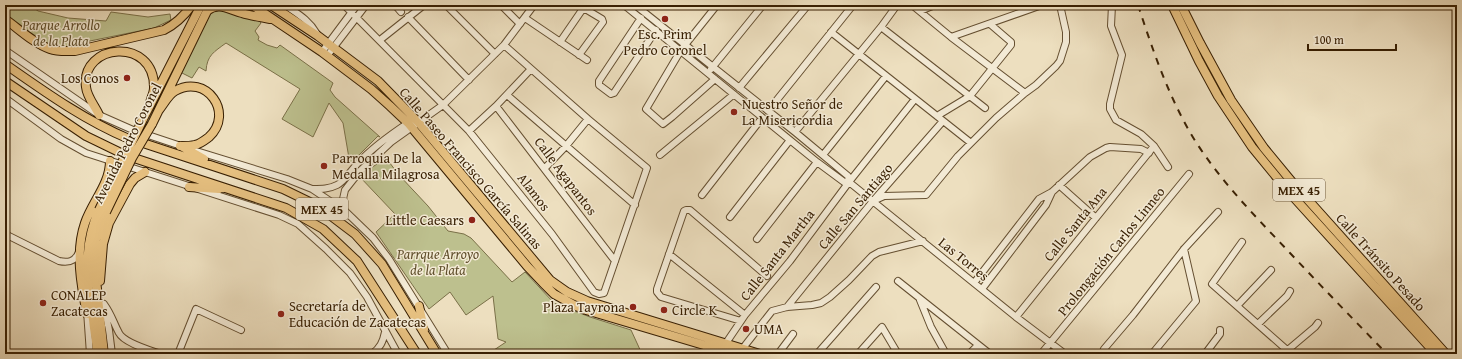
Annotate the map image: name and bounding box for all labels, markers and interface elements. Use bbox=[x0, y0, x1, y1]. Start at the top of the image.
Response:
marker: Esc. Prim Pedro Coronel bbox=[660, 14, 670, 24]
park label: Parque Arrollo de la Plata bbox=[21, 15, 100, 51]
place label: Esc. Prim Pedro Coronel bbox=[623, 24, 707, 60]
scale bar bbox=[1308, 26, 1396, 52]
text: 100 m bbox=[1314, 31, 1344, 48]
place label: Los Conos bbox=[61, 68, 119, 88]
marker: Los Conos bbox=[122, 73, 132, 83]
street label: Avenida Pedro Coronel bbox=[88, 79, 166, 207]
street label: Calle Paseo Francisco García Salinas bbox=[395, 83, 547, 253]
place label: Nuestro Señor de La Misericordia bbox=[742, 94, 843, 130]
marker: Nuestro Señor de La Misericordia bbox=[729, 107, 739, 117]
street label: Calle Agapantos bbox=[530, 133, 602, 219]
place label: Parroquia De la Medalla Milagrosa bbox=[332, 148, 440, 184]
street label: Calle San Santiago bbox=[813, 159, 897, 253]
marker: Parroquia De la Medalla Milagrosa bbox=[319, 161, 329, 171]
street label: Alamos bbox=[513, 169, 555, 215]
road number: MEX 45 bbox=[1273, 179, 1325, 201]
street label: Calle Santa Ana bbox=[1039, 182, 1112, 266]
street label: Prolongación Carlos Linneo bbox=[1053, 182, 1169, 320]
road number: MEX 45 bbox=[296, 198, 348, 220]
street label: Calle Santa Martha bbox=[735, 205, 819, 305]
street label: Calle Tránsito Pesado bbox=[1332, 209, 1430, 315]
place label: Little Caesars bbox=[385, 210, 464, 230]
marker: Little Caesars bbox=[467, 215, 477, 225]
street label: Las Torres bbox=[934, 232, 994, 286]
park label: Parrque Arroyo de la Plata bbox=[396, 244, 479, 280]
place label: CONALEP Zacatecas bbox=[51, 285, 108, 321]
place label: Secretaría de Educación de Zacatecas bbox=[289, 296, 426, 332]
place label: Plaza Tayrona bbox=[543, 297, 625, 317]
marker: CONALEP Zacatecas bbox=[38, 298, 48, 308]
place label: Circle K bbox=[672, 300, 718, 320]
marker: Plaza Tayrona bbox=[628, 302, 638, 312]
marker: Circle K bbox=[659, 305, 669, 315]
marker: Secretaría de Educación de Zacatecas bbox=[276, 309, 286, 319]
place label: UMA bbox=[754, 319, 784, 339]
marker: UMA bbox=[741, 324, 751, 334]

